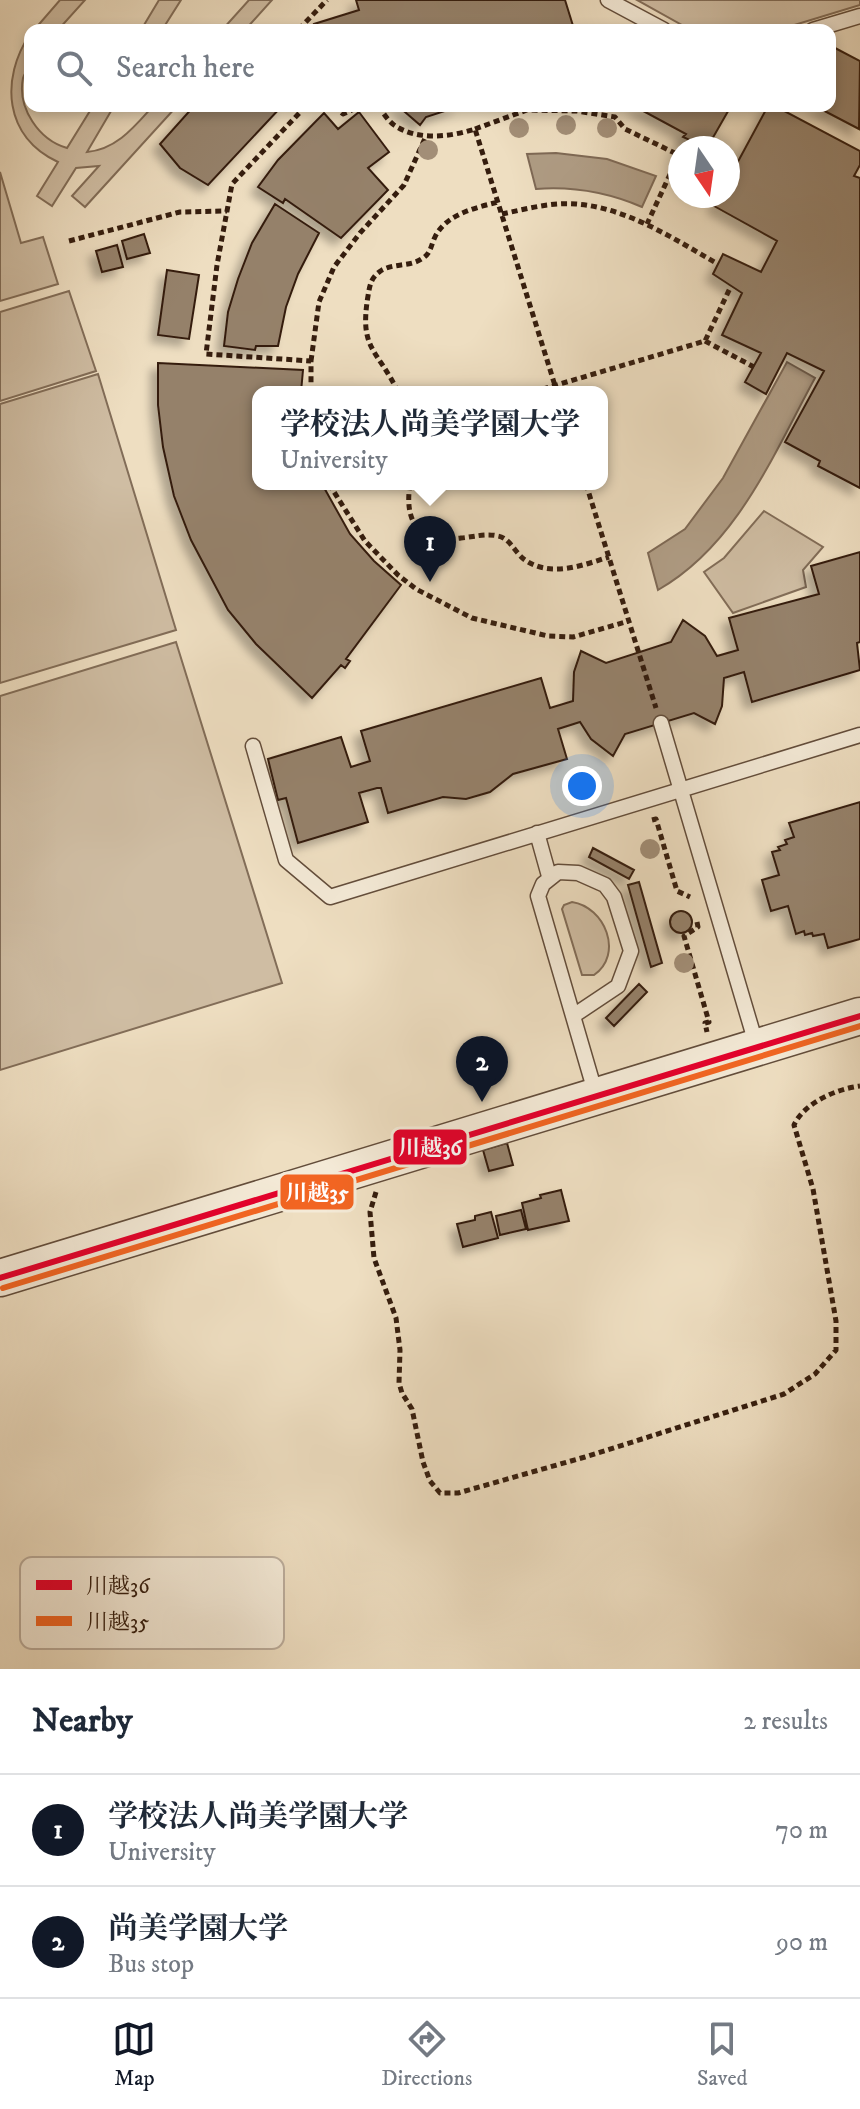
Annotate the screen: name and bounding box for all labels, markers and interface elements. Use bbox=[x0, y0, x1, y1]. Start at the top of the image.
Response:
search box bbox=[24, 24, 836, 112]
icon: search bbox=[52, 46, 96, 90]
text: Search here bbox=[116, 50, 255, 87]
north arrow bbox=[668, 136, 740, 208]
popup bbox=[252, 386, 608, 490]
text: 学校法人尚美学園大学 bbox=[280, 407, 580, 444]
text: University bbox=[280, 444, 388, 477]
pin: 1 bbox=[404, 516, 456, 582]
your location bbox=[562, 766, 602, 806]
pin: 2 bbox=[456, 1036, 508, 1102]
line badge: 川越36 bbox=[392, 1128, 468, 1166]
text: 川越36 bbox=[398, 1135, 463, 1162]
line badge: 川越35 bbox=[279, 1173, 355, 1211]
text: 川越35 bbox=[285, 1180, 349, 1207]
legend bbox=[20, 1557, 284, 1649]
text: 川越36 bbox=[86, 1573, 151, 1600]
text: 川越35 bbox=[86, 1609, 149, 1636]
text: Nearby bbox=[32, 1700, 133, 1742]
text: 2 results bbox=[743, 1705, 828, 1738]
text: 学校法人尚美学園大学 bbox=[108, 1799, 408, 1836]
text: 1 bbox=[53, 1814, 63, 1847]
text: 70 m bbox=[775, 1814, 828, 1847]
text: University bbox=[108, 1836, 216, 1869]
text: 尚美学園大学 bbox=[108, 1911, 288, 1948]
text: 2 bbox=[52, 1926, 64, 1959]
text: 90 m bbox=[776, 1926, 828, 1959]
text: Bus stop bbox=[108, 1948, 194, 1981]
tab: Map bbox=[112, 2017, 156, 2092]
tab: Directions bbox=[381, 2017, 472, 2092]
tab: Saved bbox=[697, 2017, 748, 2092]

